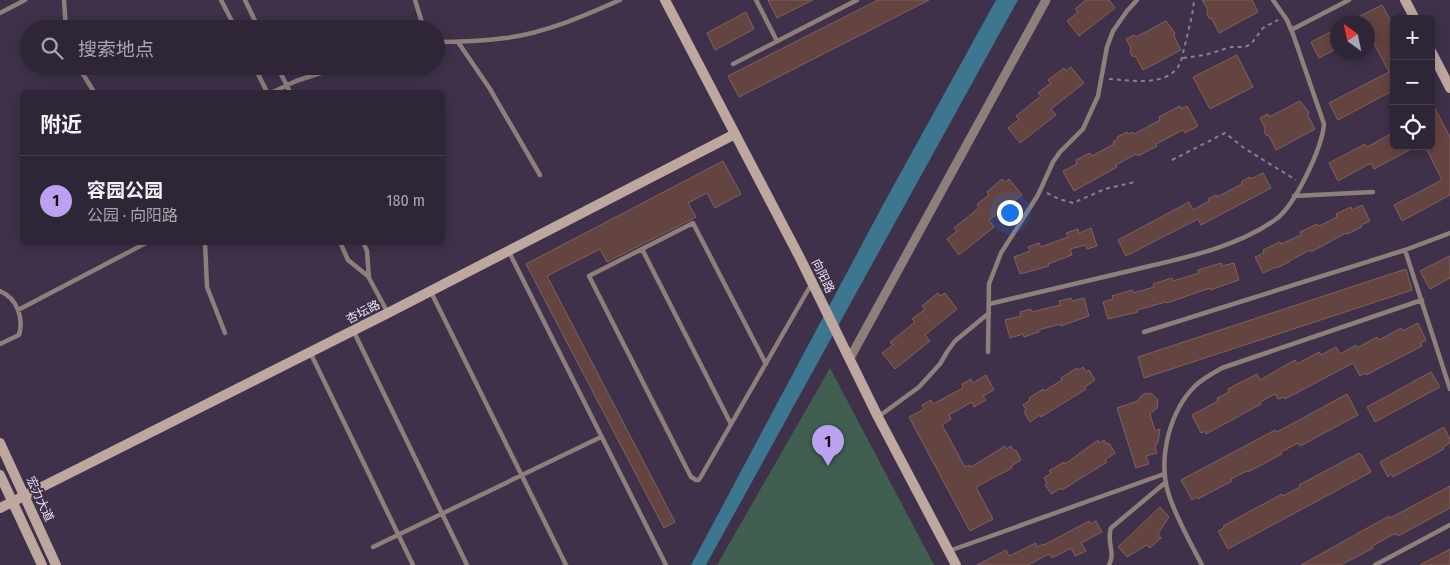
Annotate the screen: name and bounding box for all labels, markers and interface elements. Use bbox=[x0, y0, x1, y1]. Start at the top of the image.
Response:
north arrow bbox=[1330, 15, 1375, 60]
map controls bbox=[1390, 15, 1435, 150]
button: + bbox=[1390, 15, 1435, 60]
search box bbox=[20, 20, 445, 75]
icon: search bbox=[38, 34, 66, 62]
text: 搜索地点 bbox=[78, 38, 154, 61]
button: − bbox=[1390, 60, 1435, 105]
button: locate bbox=[1390, 105, 1435, 150]
text: 附近 bbox=[40, 112, 82, 138]
text: 容园公园 bbox=[87, 179, 163, 202]
text: 1 bbox=[53, 191, 59, 210]
text: 180 m bbox=[386, 191, 425, 210]
your location bbox=[997, 200, 1023, 226]
text: 公园 · 向阳路 bbox=[87, 206, 178, 225]
street label: 向阳路 bbox=[809, 257, 837, 295]
street label: 杏坛路 bbox=[344, 298, 382, 326]
pin: 1 bbox=[812, 425, 844, 466]
street label: 宏力大道 bbox=[24, 474, 56, 524]

